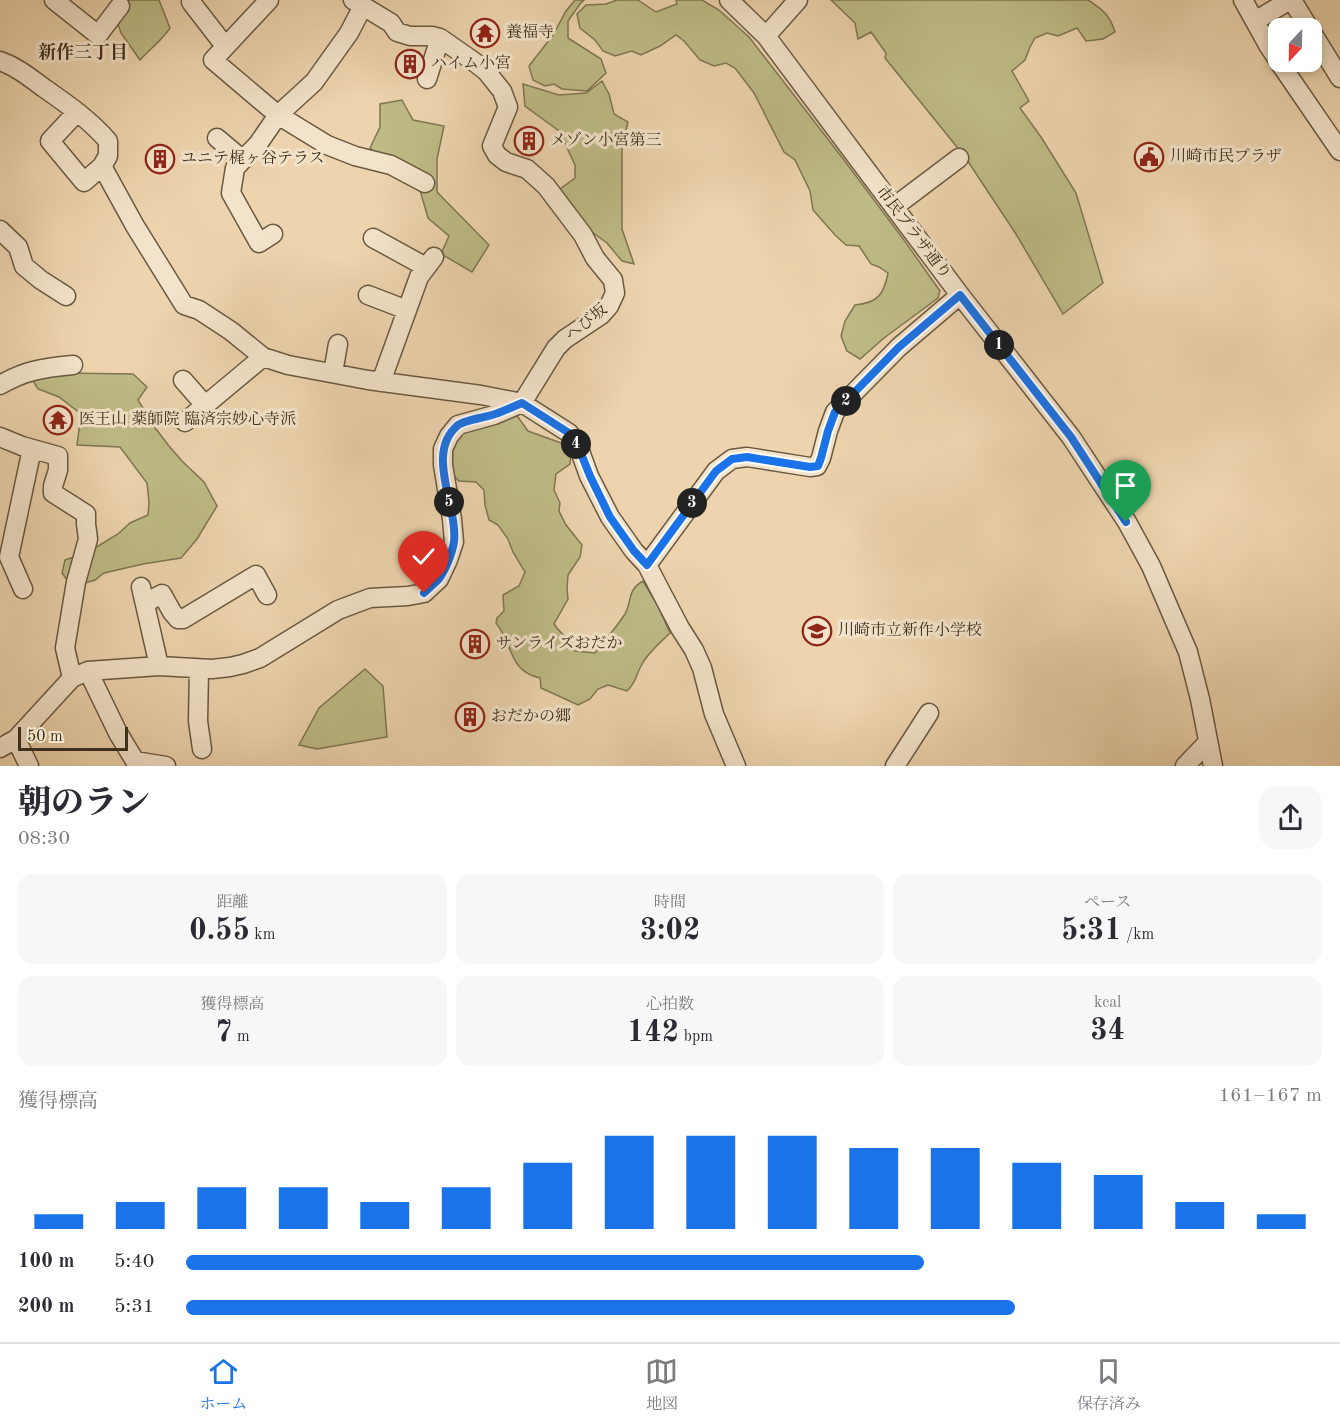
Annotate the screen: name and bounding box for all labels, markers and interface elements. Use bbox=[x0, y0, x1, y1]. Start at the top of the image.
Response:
temple icon: 養福寺 bbox=[469, 17, 501, 49]
north arrow bbox=[1268, 18, 1322, 72]
map controls bbox=[1268, 18, 1322, 72]
place label: 養福寺 bbox=[506, 23, 554, 41]
district label: 新作三丁目 bbox=[38, 42, 128, 62]
building icon: ハイム小宮 bbox=[394, 48, 426, 80]
place label: ハイム小宮 bbox=[431, 54, 511, 72]
building icon: メゾン小宮第三 bbox=[513, 125, 545, 157]
place label: メゾン小宮第三 bbox=[550, 131, 662, 149]
public building icon: 川崎市民プラザ bbox=[1133, 141, 1165, 173]
building icon: ユニテ梶ヶ谷テラス bbox=[144, 143, 176, 175]
place label: 川崎市民プラザ bbox=[1170, 147, 1282, 165]
place label: ユニテ梶ヶ谷テラス bbox=[181, 149, 325, 167]
street label: 市民プラザ通り bbox=[873, 182, 955, 283]
street label: へび坂 bbox=[562, 300, 611, 345]
pin: 1 bbox=[984, 330, 1014, 360]
text: 1 bbox=[994, 337, 1004, 353]
pin: 2 bbox=[831, 386, 861, 416]
text: 2 bbox=[841, 393, 851, 409]
temple icon: 医王山 薬師院 臨済宗妙心寺派 bbox=[42, 404, 74, 436]
place label: 医王山 薬師院 臨済宗妙心寺派 bbox=[79, 410, 296, 428]
pin: 4 bbox=[561, 429, 591, 459]
text: 4 bbox=[571, 436, 581, 452]
pin bbox=[1100, 460, 1151, 522]
icon: arrive bbox=[1109, 469, 1142, 502]
pin: 5 bbox=[434, 487, 464, 517]
pin: 3 bbox=[677, 488, 707, 518]
text: 5 bbox=[444, 494, 454, 510]
text: 3 bbox=[687, 495, 697, 511]
pin bbox=[398, 531, 449, 593]
icon: check bbox=[407, 540, 440, 573]
school or university icon: 川崎市立新作小学校 bbox=[801, 615, 833, 647]
place label: 川崎市立新作小学校 bbox=[838, 621, 982, 639]
building icon: サンライズおだか bbox=[459, 628, 491, 660]
place label: サンライズおだか bbox=[496, 634, 623, 652]
building icon: おだかの郷 bbox=[454, 701, 486, 733]
place label: おだかの郷 bbox=[491, 707, 571, 725]
scale bar bbox=[18, 724, 128, 752]
text: 50 m bbox=[27, 729, 63, 745]
button: share bbox=[1259, 786, 1322, 849]
text: 朝のラン bbox=[18, 788, 150, 821]
text: 08:30 bbox=[18, 829, 70, 849]
text: 距離 bbox=[216, 895, 248, 911]
text: 時間 bbox=[654, 895, 686, 911]
text: ペース bbox=[1084, 895, 1131, 911]
text: 0.55 bbox=[189, 916, 250, 946]
text: 3:02 bbox=[640, 916, 700, 946]
text: 5:31 bbox=[1061, 916, 1122, 946]
text: km bbox=[250, 927, 275, 943]
text: /km bbox=[1122, 927, 1154, 943]
text: kcal bbox=[1094, 995, 1121, 1011]
text: 獲得標高 bbox=[200, 997, 264, 1013]
text: 心拍数 bbox=[646, 997, 694, 1013]
text: 34 bbox=[1090, 1016, 1125, 1046]
text: 7 bbox=[215, 1018, 232, 1048]
text: 142 bbox=[627, 1018, 679, 1048]
text: m bbox=[232, 1029, 250, 1045]
text: bpm bbox=[679, 1029, 713, 1045]
text: 161–167 m bbox=[1219, 1086, 1322, 1106]
text: 獲得標高 bbox=[18, 1092, 98, 1112]
text: 100 m bbox=[18, 1252, 74, 1272]
text: 5:40 bbox=[114, 1252, 154, 1272]
text: 200 m bbox=[18, 1297, 74, 1317]
text: 5:31 bbox=[114, 1297, 154, 1317]
tab: ホーム bbox=[199, 1355, 247, 1415]
tab: 地図 bbox=[645, 1355, 678, 1415]
tab: 保存済み bbox=[1077, 1355, 1141, 1415]

